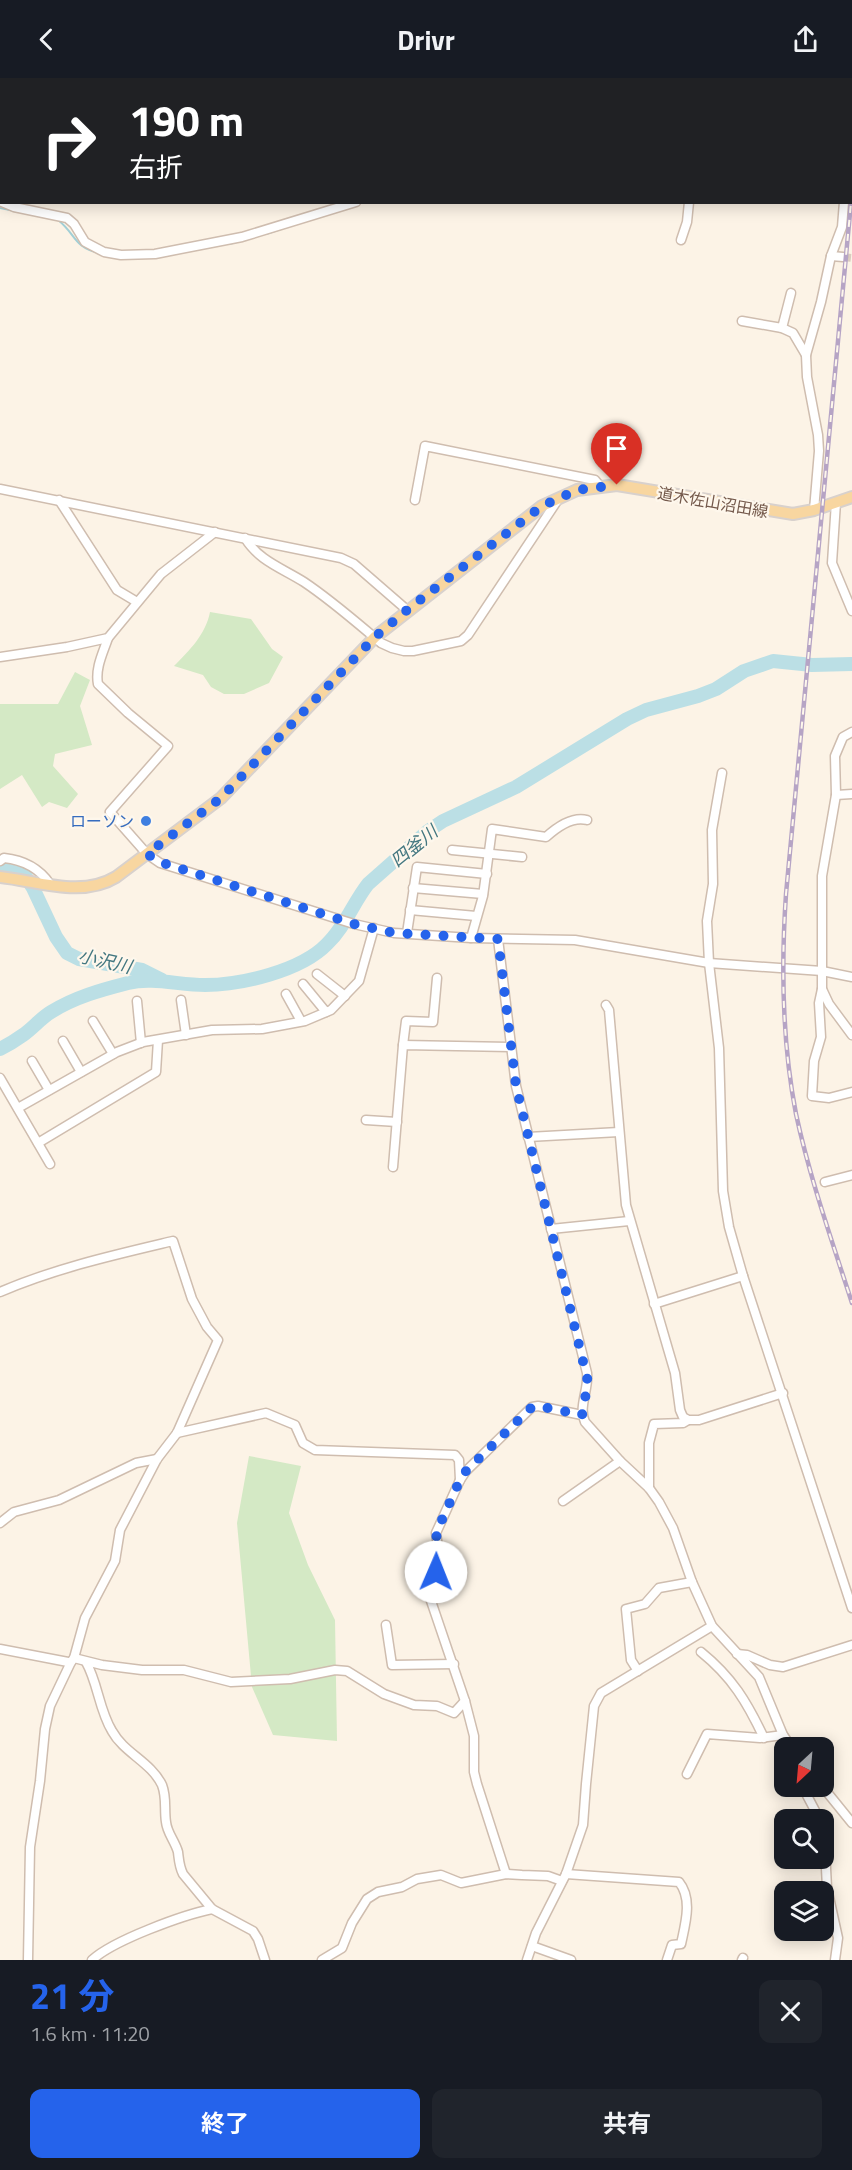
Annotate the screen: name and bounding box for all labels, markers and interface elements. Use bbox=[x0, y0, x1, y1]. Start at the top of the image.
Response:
text: Drivr bbox=[397, 19, 455, 60]
icon: back bbox=[30, 23, 63, 56]
icon: share bbox=[789, 23, 822, 56]
text: 190 m bbox=[129, 88, 244, 152]
icon: right bbox=[30, 102, 108, 180]
text: 右折 bbox=[129, 146, 183, 187]
pin bbox=[591, 423, 642, 485]
icon: arrive bbox=[600, 432, 633, 465]
street label: 道木佐山沼田線 bbox=[656, 480, 770, 524]
place label: ローソン bbox=[70, 809, 134, 833]
marker: ローソン bbox=[139, 814, 153, 828]
water label: 四釜川 bbox=[385, 817, 445, 873]
water label: 小沢川 bbox=[76, 942, 136, 981]
position arrow bbox=[404, 1540, 468, 1604]
north arrow bbox=[774, 1737, 834, 1797]
map controls bbox=[774, 1737, 834, 1941]
button: search bbox=[774, 1809, 834, 1869]
button: layers bbox=[774, 1881, 834, 1941]
text: 21 分 bbox=[30, 1968, 114, 2023]
button: close bbox=[759, 1980, 822, 2043]
text: 1.6 km · 11:20 bbox=[30, 2018, 150, 2049]
button: 終了 bbox=[30, 2089, 420, 2158]
button: 共有 bbox=[432, 2089, 822, 2158]

